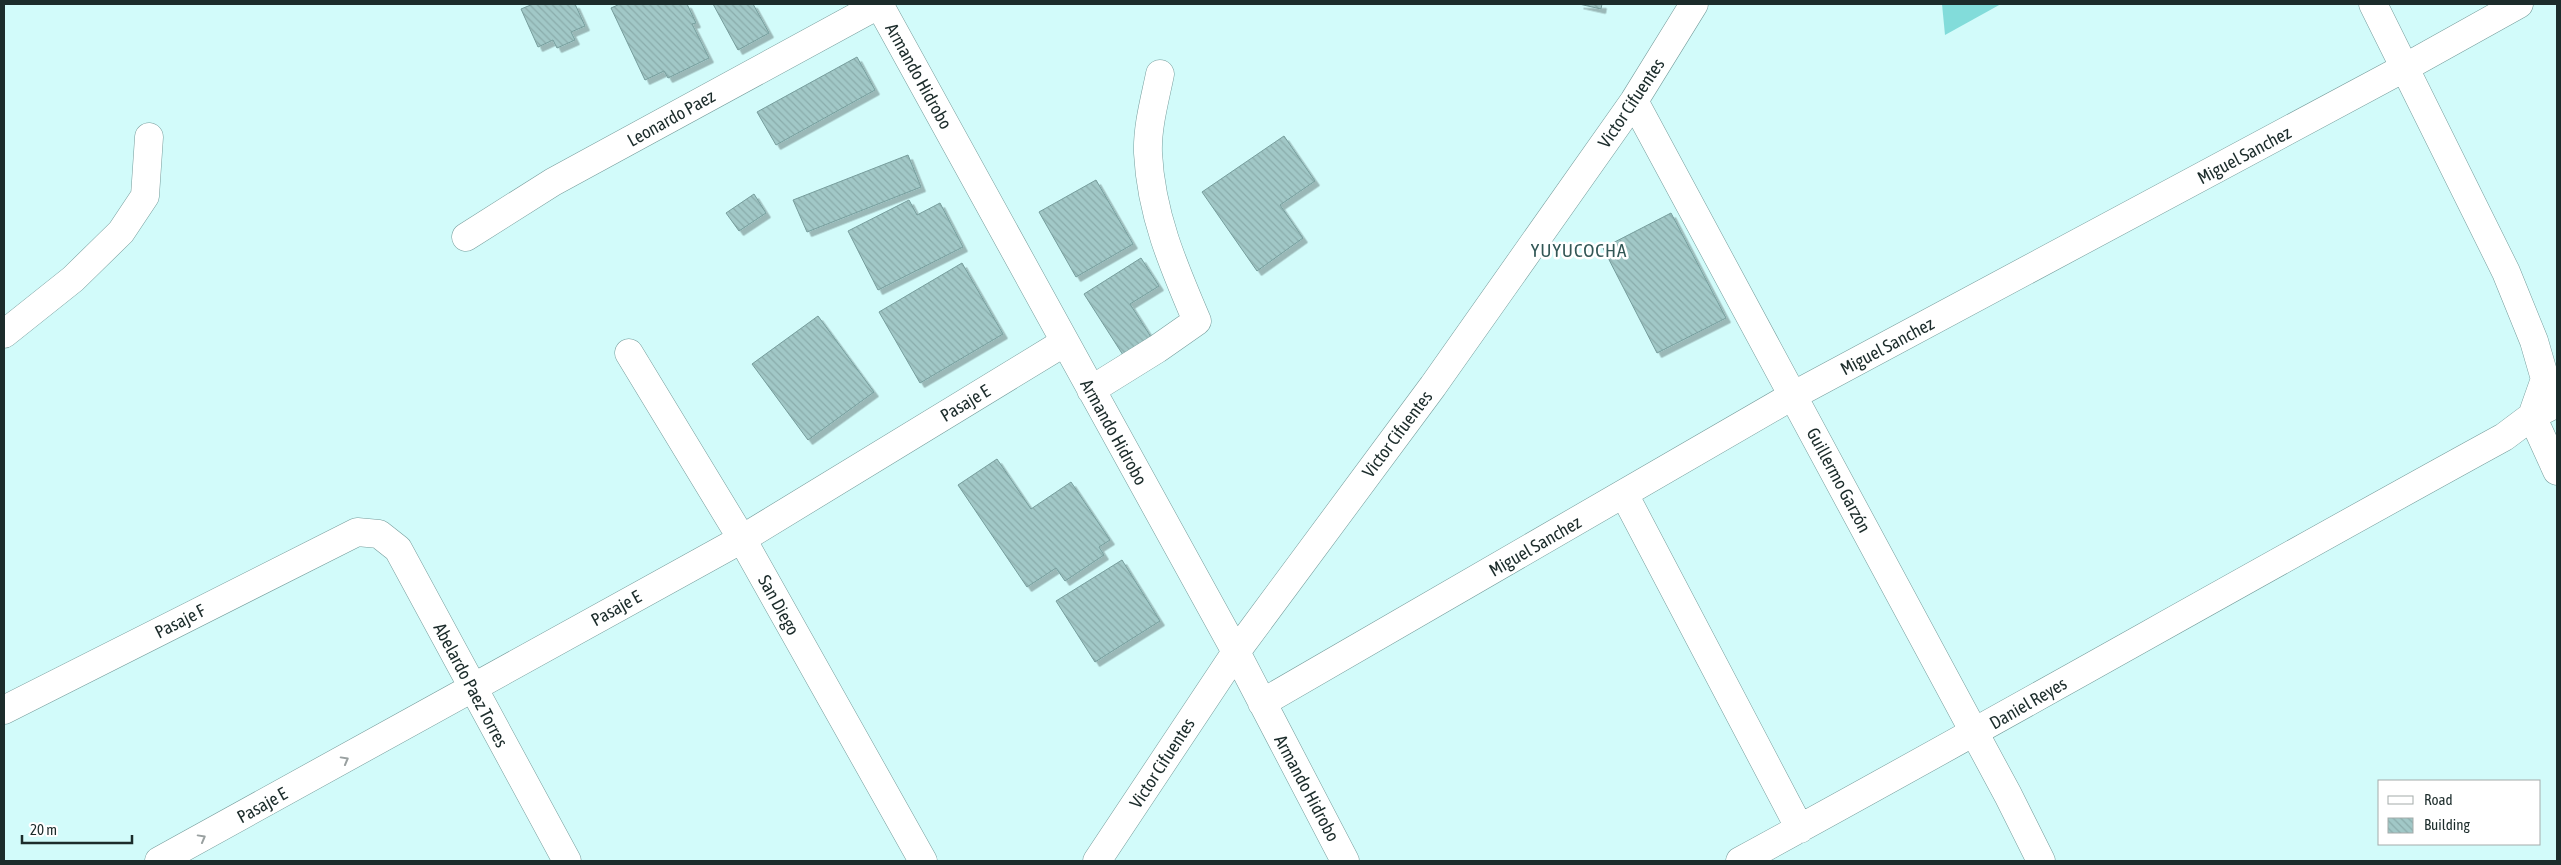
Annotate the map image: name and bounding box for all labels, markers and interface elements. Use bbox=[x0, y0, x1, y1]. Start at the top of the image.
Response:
street label: Armando Hidrobo bbox=[881, 20, 957, 132]
street label: Victor Cifuentes bbox=[1593, 54, 1669, 152]
street label: Leonardo Paez bbox=[624, 85, 719, 151]
street label: Miguel Sanchez bbox=[2194, 121, 2295, 188]
district label: YUYUCOCHA bbox=[1531, 239, 1627, 261]
street label: Miguel Sanchez bbox=[1837, 312, 1938, 379]
street label: Armando Hidrobo bbox=[1076, 376, 1152, 488]
street label: Pasaje E bbox=[936, 380, 994, 426]
street label: Victor Cifuentes bbox=[1358, 386, 1436, 482]
street label: Guillermo Garzón bbox=[1803, 424, 1875, 536]
street label: Miguel Sanchez bbox=[1485, 511, 1585, 581]
street label: San Diego bbox=[754, 571, 804, 639]
street label: Pasaje E bbox=[587, 586, 645, 630]
street label: Pasaje F bbox=[151, 599, 209, 643]
street label: Abelardo Paez Torres bbox=[429, 619, 513, 751]
street label: Daniel Reyes bbox=[1986, 673, 2070, 733]
street label: Victor Cifuentes bbox=[1125, 714, 1199, 812]
street label: Armando Hidrobo bbox=[1270, 731, 1344, 845]
one-way arrow bbox=[339, 756, 348, 766]
legend bbox=[2378, 780, 2541, 845]
street label: Pasaje E bbox=[233, 783, 291, 827]
text: Road bbox=[2424, 791, 2453, 808]
scale bar bbox=[22, 812, 132, 844]
text: Building bbox=[2424, 816, 2470, 833]
text: 20 m bbox=[30, 821, 57, 838]
one-way arrow bbox=[197, 834, 206, 844]

